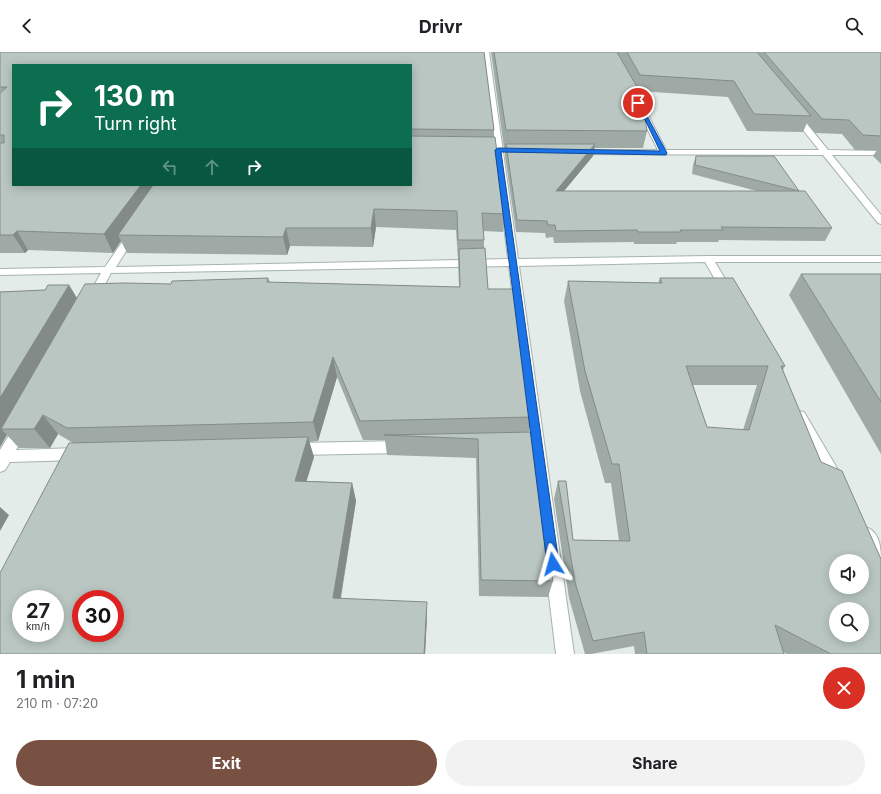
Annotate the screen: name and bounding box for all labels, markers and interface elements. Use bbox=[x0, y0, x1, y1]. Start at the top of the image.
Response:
icon: back bbox=[16, 15, 38, 37]
icon: search bbox=[843, 15, 865, 37]
text: Drivr bbox=[419, 16, 462, 37]
text: 130 m bbox=[94, 79, 175, 113]
icon: right bbox=[28, 80, 80, 132]
pin bbox=[621, 86, 655, 120]
icon: arrive bbox=[627, 92, 649, 114]
text: Turn right bbox=[94, 113, 177, 134]
icon: left bbox=[159, 156, 181, 178]
icon: ahead bbox=[201, 156, 223, 178]
icon: right bbox=[243, 156, 265, 178]
position arrow bbox=[532, 543, 574, 585]
map controls bbox=[829, 554, 869, 642]
button: sound bbox=[829, 554, 869, 594]
speed limit sign: 30 bbox=[72, 590, 124, 642]
text: 27 bbox=[26, 599, 50, 623]
button: search bbox=[829, 602, 869, 642]
text: km/h bbox=[26, 620, 50, 632]
text: 1 min bbox=[16, 665, 75, 694]
button: close bbox=[823, 667, 865, 709]
text: 210 m · 07:20 bbox=[16, 695, 98, 711]
button: Exit bbox=[16, 740, 437, 786]
button: Share bbox=[445, 740, 865, 786]

